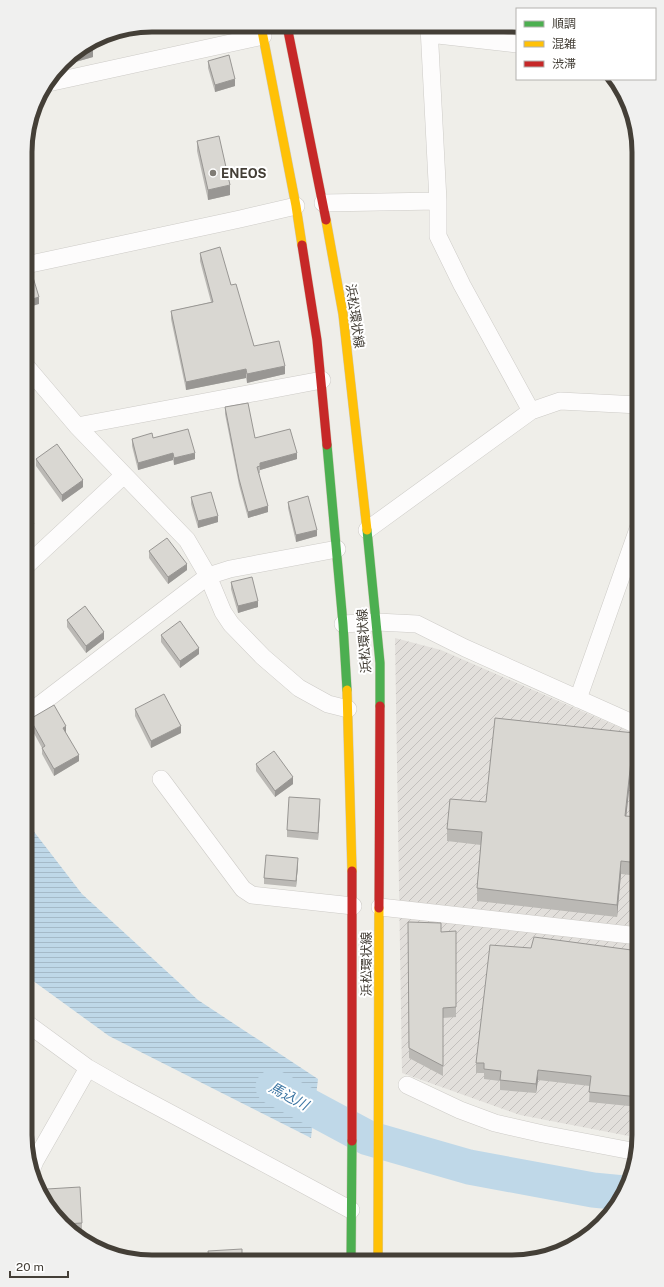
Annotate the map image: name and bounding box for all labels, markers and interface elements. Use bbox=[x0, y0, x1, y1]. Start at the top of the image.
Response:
legend bbox=[516, 8, 656, 80]
text: 順調 bbox=[552, 17, 576, 31]
text: 混雑 bbox=[552, 37, 576, 51]
text: 渋滞 bbox=[552, 57, 576, 71]
place label: ENEOS bbox=[221, 166, 267, 181]
marker: ENEOS bbox=[208, 168, 218, 178]
street label: 浜松環状線 bbox=[343, 283, 367, 349]
street label: 浜松環状線 bbox=[354, 608, 374, 674]
street label: 浜松環状線 bbox=[359, 931, 374, 997]
water label: 馬込川 bbox=[267, 1079, 313, 1114]
scale bar bbox=[10, 1253, 68, 1279]
text: 20 m bbox=[16, 1260, 44, 1274]

